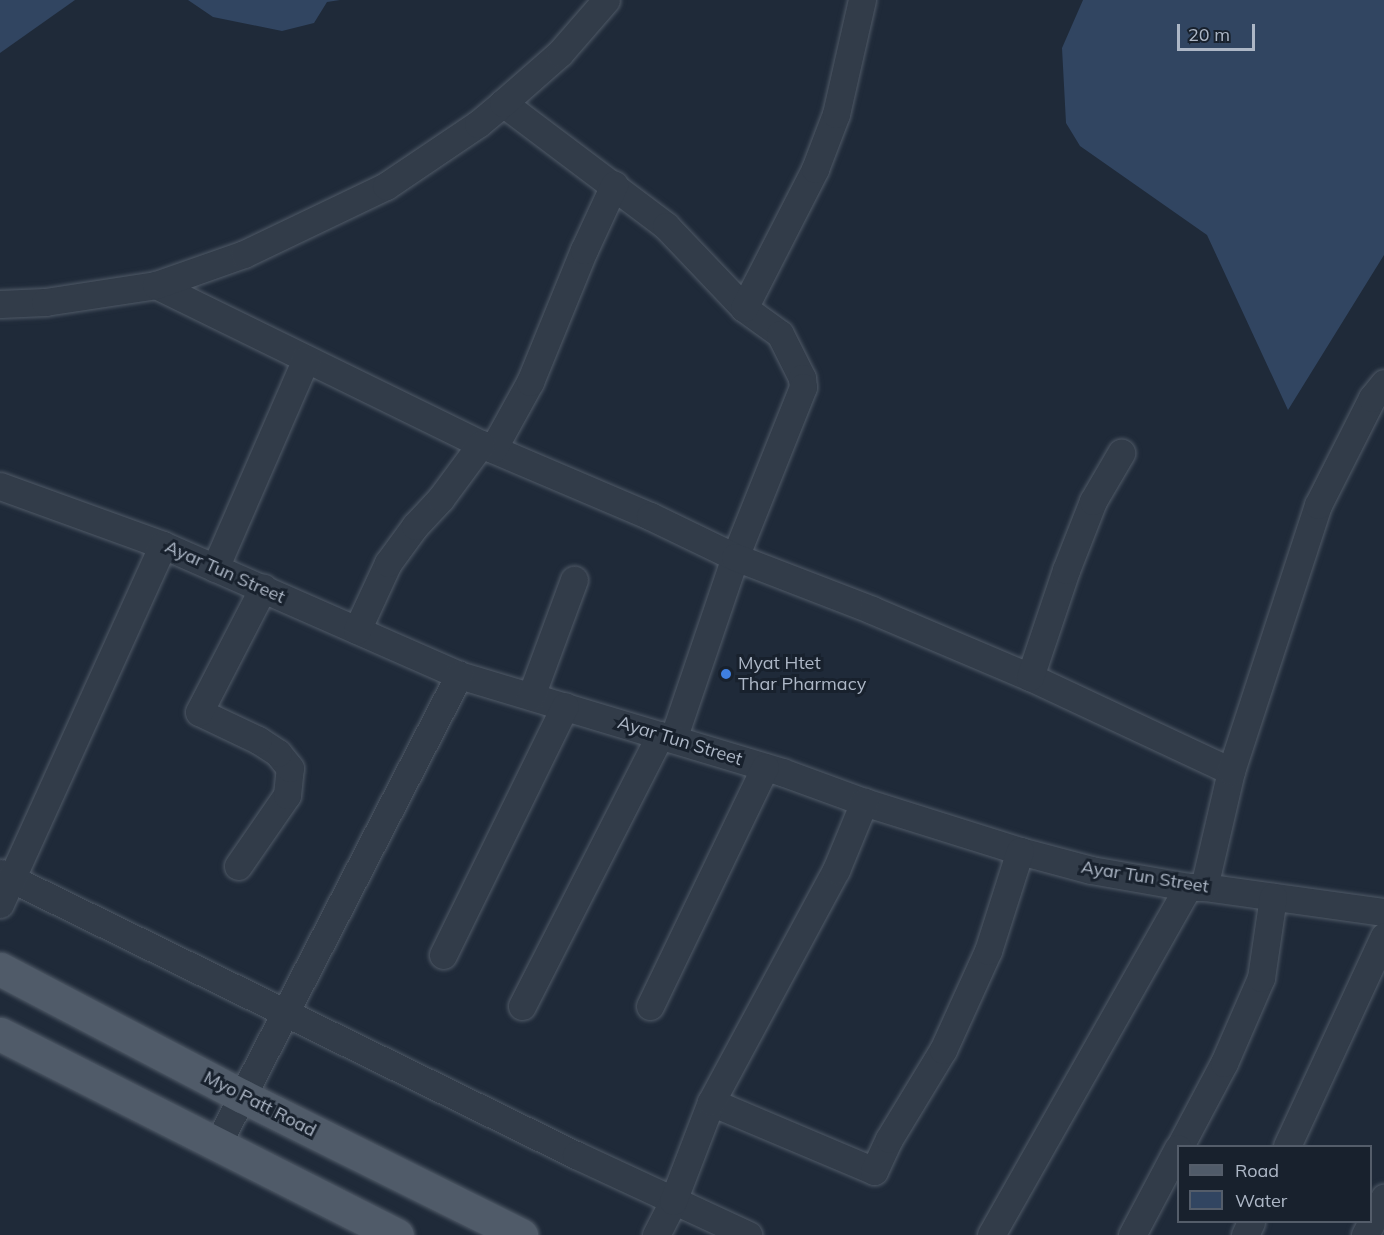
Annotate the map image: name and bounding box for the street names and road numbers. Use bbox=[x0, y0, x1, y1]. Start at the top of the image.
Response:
street label: Ayar Tun Street bbox=[162, 536, 288, 608]
street label: Ayar Tun Street bbox=[615, 712, 745, 770]
street label: Ayar Tun Street bbox=[1080, 856, 1210, 898]
street label: Myo Patt Road bbox=[200, 1066, 320, 1142]

